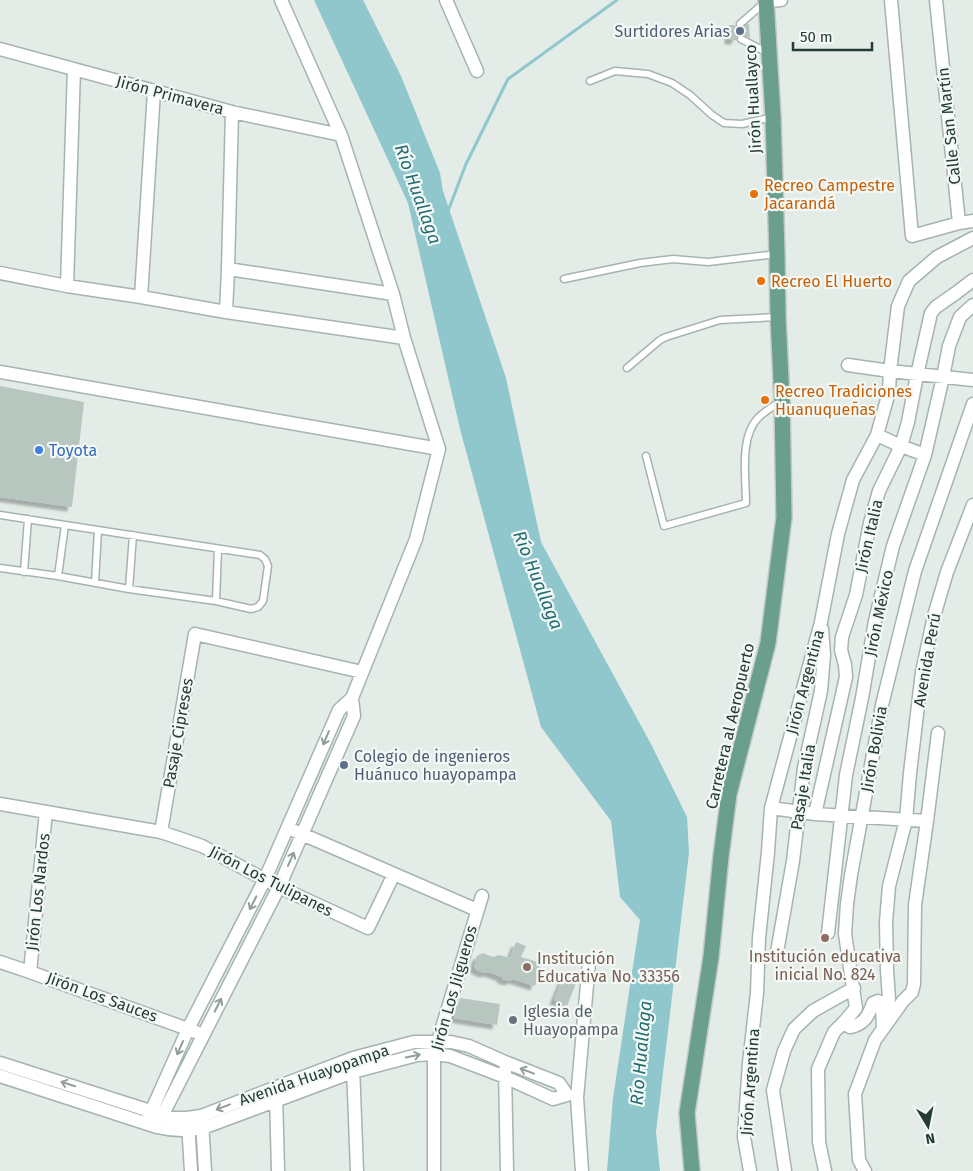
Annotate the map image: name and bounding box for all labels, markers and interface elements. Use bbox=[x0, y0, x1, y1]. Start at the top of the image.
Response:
scale bar bbox=[793, 20, 872, 52]
place label: Surtidores Arias bbox=[615, 22, 730, 41]
marker: Surtidores Arias bbox=[734, 25, 746, 37]
text: 50 m bbox=[800, 28, 833, 46]
street label: Jirón Huallayco bbox=[741, 44, 765, 154]
street label: Calle San Martín bbox=[933, 67, 965, 185]
street label: Jirón Primavera bbox=[114, 71, 226, 119]
water label: Río Huallaga bbox=[390, 141, 446, 247]
place label: Recreo Campestre Jacarandá bbox=[764, 176, 895, 213]
marker: Recreo Campestre Jacarandá bbox=[748, 188, 760, 200]
place label: Recreo El Huerto bbox=[771, 272, 892, 291]
marker: Recreo El Huerto bbox=[755, 275, 767, 287]
place label: Recreo Tradiciones Huanuqueñas bbox=[775, 382, 912, 419]
marker: Recreo Tradiciones Huanuqueñas bbox=[759, 394, 771, 406]
place label: Toyota bbox=[49, 441, 97, 460]
marker: Toyota bbox=[33, 444, 45, 456]
street label: Jirón Italia bbox=[851, 497, 887, 575]
water label: Río Huallaga bbox=[508, 527, 568, 633]
street label: Jirón México bbox=[861, 568, 897, 658]
street label: Avenida Perú bbox=[909, 612, 945, 708]
street label: Jirón Argentina bbox=[782, 628, 828, 736]
street label: Carretera al Aeropuerto bbox=[702, 641, 758, 811]
street label: Pasaje Cipreses bbox=[159, 677, 197, 789]
street label: Jirón Bolivia bbox=[857, 704, 891, 794]
one-way arrow bbox=[321, 731, 330, 746]
street label: Pasaje Italia bbox=[787, 743, 819, 831]
place label: Colegio de ingenieros Huánuco huayopampa bbox=[354, 747, 517, 784]
marker: Colegio de ingenieros Huánuco huayopampa bbox=[338, 759, 350, 771]
street label: Jirón Los Nardos bbox=[22, 832, 54, 952]
street label: Jirón Los Tulipanes bbox=[206, 842, 336, 920]
one-way arrow bbox=[286, 852, 296, 867]
one-way arrow bbox=[248, 895, 257, 910]
street label: Jirón Los Jilgueros bbox=[427, 923, 481, 1053]
marker: Institución educativa inicial No. 824 bbox=[819, 932, 831, 944]
place label: Institución educativa inicial No. 824 bbox=[749, 947, 901, 984]
place label: Institución Educativa No. 33356 bbox=[537, 949, 680, 986]
marker: Institución Educativa No. 33356 bbox=[521, 961, 533, 973]
street label: Jirón Los Sauces bbox=[44, 968, 160, 1026]
one-way arrow bbox=[214, 998, 223, 1013]
water label: Río Huallaga bbox=[625, 1000, 657, 1106]
place label: Iglesia de Huayopampa bbox=[523, 1002, 619, 1039]
marker: Iglesia de Huayopampa bbox=[507, 1014, 519, 1026]
street label: Jirón Argentina bbox=[737, 1028, 763, 1136]
one-way arrow bbox=[174, 1040, 184, 1055]
street label: Avenida Huayopampa bbox=[236, 1040, 392, 1110]
one-way arrow bbox=[404, 1051, 420, 1061]
one-way arrow bbox=[519, 1066, 535, 1075]
one-way arrow bbox=[60, 1079, 76, 1089]
north arrow bbox=[903, 1101, 953, 1151]
one-way arrow bbox=[216, 1103, 231, 1112]
text: N bbox=[924, 1129, 936, 1147]

